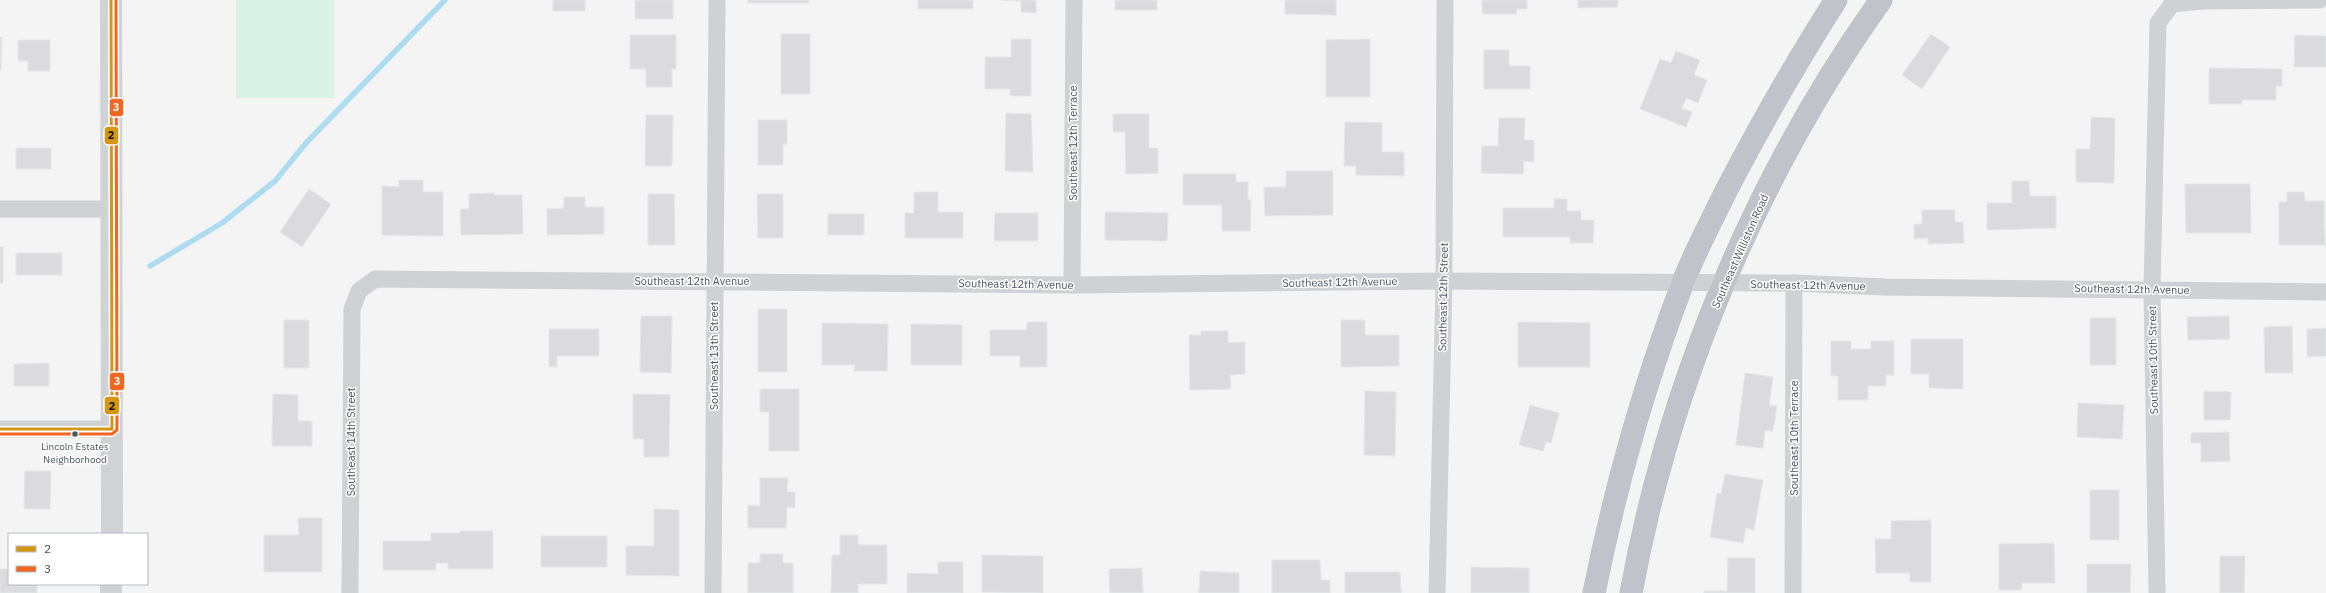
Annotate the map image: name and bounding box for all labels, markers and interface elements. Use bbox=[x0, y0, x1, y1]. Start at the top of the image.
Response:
street label: Southeast 12th Terrace bbox=[1066, 85, 1080, 201]
line badge: 3 bbox=[109, 98, 124, 117]
text: 3 bbox=[113, 100, 119, 114]
line badge: 2 bbox=[104, 126, 119, 145]
text: 2 bbox=[108, 128, 115, 142]
street label: Southeast Williston Road bbox=[1709, 192, 1771, 310]
street label: Southeast 12th Street bbox=[1435, 242, 1451, 351]
street label: Southeast 12th Avenue bbox=[634, 274, 750, 288]
street label: Southeast 12th Avenue bbox=[1282, 274, 1398, 290]
street label: Southeast 12th Avenue bbox=[958, 276, 1074, 292]
street label: Southeast 12th Avenue bbox=[1750, 277, 1866, 293]
street label: Southeast 12th Avenue bbox=[2074, 281, 2190, 297]
street label: Southeast 13th Street bbox=[707, 302, 721, 410]
street label: Southeast 10th Street bbox=[2145, 305, 2161, 414]
line badge: 3 bbox=[109, 372, 125, 391]
text: 3 bbox=[114, 374, 120, 388]
street label: Southeast 10th Terrace bbox=[1787, 380, 1801, 496]
street label: Southeast 14th Street bbox=[344, 388, 358, 496]
line badge: 2 bbox=[104, 396, 120, 415]
text: 2 bbox=[109, 399, 116, 413]
marker: Lincoln Estates Neighborhood bbox=[70, 429, 80, 439]
place label: Lincoln Estates Neighborhood bbox=[41, 440, 109, 466]
legend bbox=[8, 533, 148, 585]
text: 2 bbox=[44, 541, 51, 556]
text: 3 bbox=[44, 561, 51, 576]

